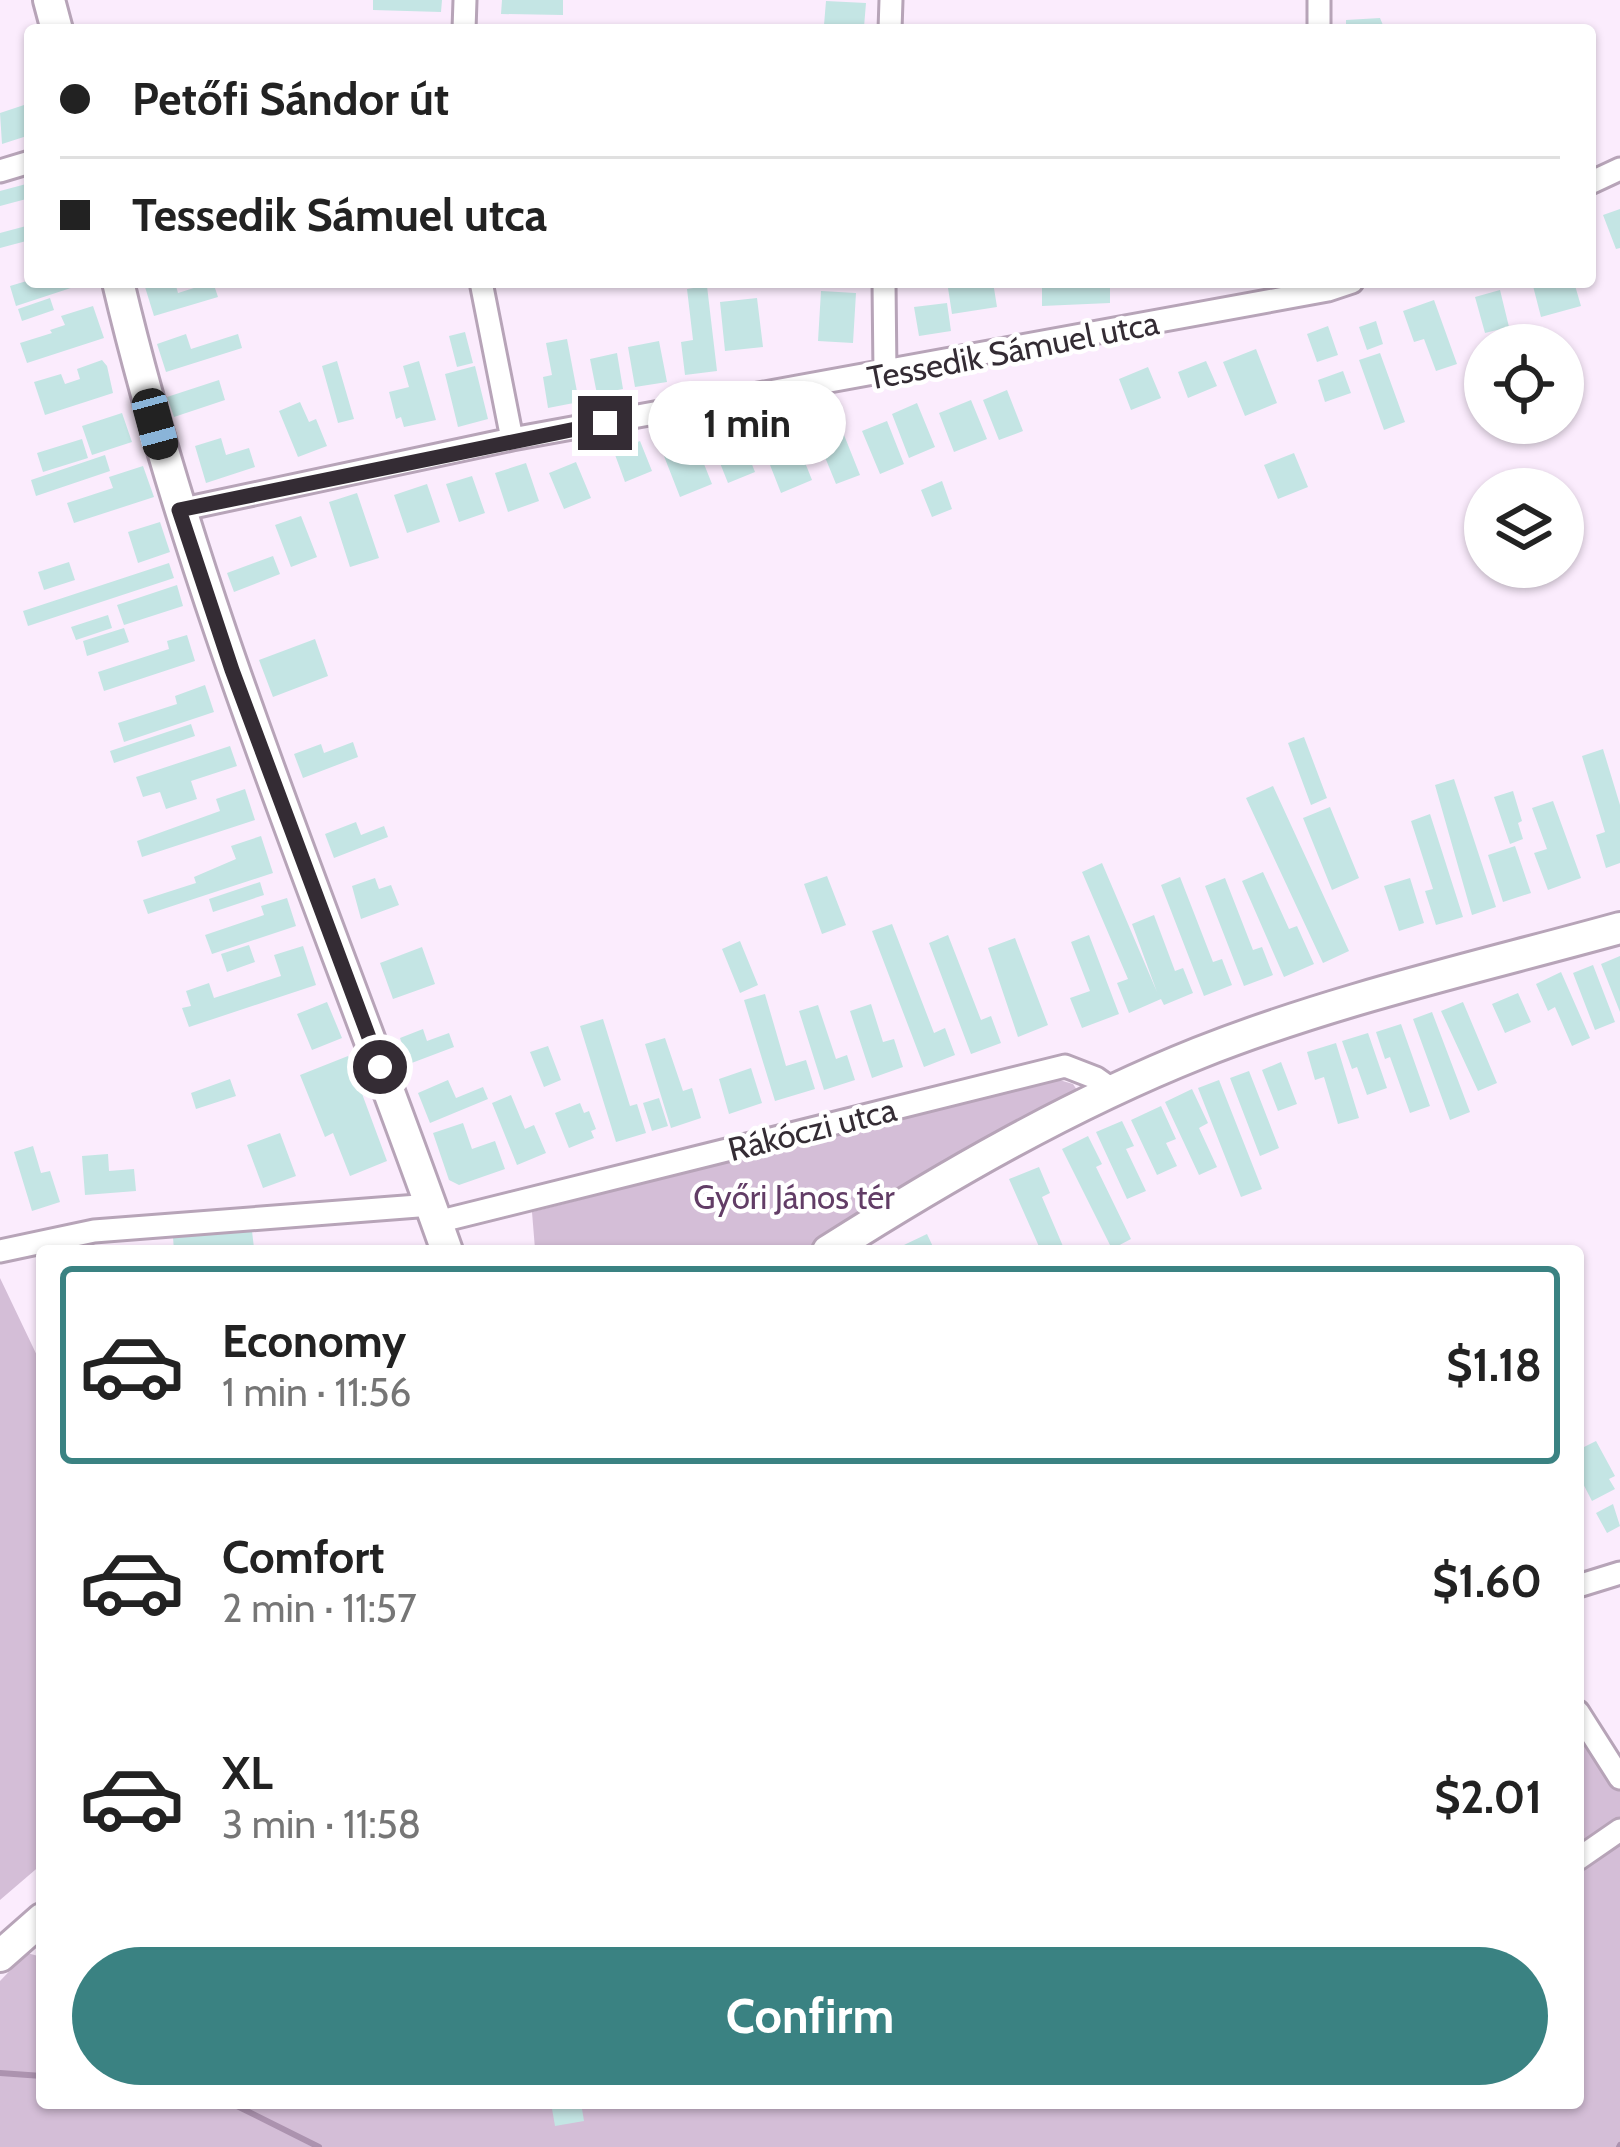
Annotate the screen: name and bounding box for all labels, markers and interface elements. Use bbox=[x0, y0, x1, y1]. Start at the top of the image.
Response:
text: Petőfi Sándor út bbox=[132, 72, 449, 126]
text: Tessedik Sámuel utca bbox=[132, 188, 547, 242]
street label: Tessedik Sámuel utca bbox=[864, 302, 1162, 398]
map controls bbox=[1464, 324, 1584, 588]
button: locate bbox=[1464, 324, 1584, 444]
callout: 1 min bbox=[647, 381, 845, 465]
car bbox=[128, 385, 182, 463]
route end bbox=[578, 396, 632, 450]
text: 1 min bbox=[703, 399, 791, 447]
button: layers bbox=[1464, 468, 1584, 588]
route start bbox=[353, 1040, 407, 1094]
street label: Rákóczi utca bbox=[724, 1089, 900, 1169]
park label: Győri János tér bbox=[693, 1177, 895, 1217]
icon: car bbox=[78, 1311, 186, 1419]
text: Economy bbox=[222, 1314, 406, 1368]
text: $1.18 bbox=[1446, 1338, 1542, 1392]
text: 1 min · 11:56 bbox=[222, 1368, 411, 1416]
icon: car bbox=[78, 1527, 186, 1635]
text: Comfort bbox=[222, 1530, 385, 1584]
text: $1.60 bbox=[1432, 1554, 1542, 1608]
text: 2 min · 11:57 bbox=[222, 1584, 417, 1632]
icon: car bbox=[78, 1743, 186, 1851]
text: XL bbox=[222, 1746, 273, 1800]
text: $2.01 bbox=[1434, 1770, 1542, 1824]
text: 3 min · 11:58 bbox=[222, 1800, 421, 1848]
button: Confirm bbox=[72, 1947, 1548, 2085]

